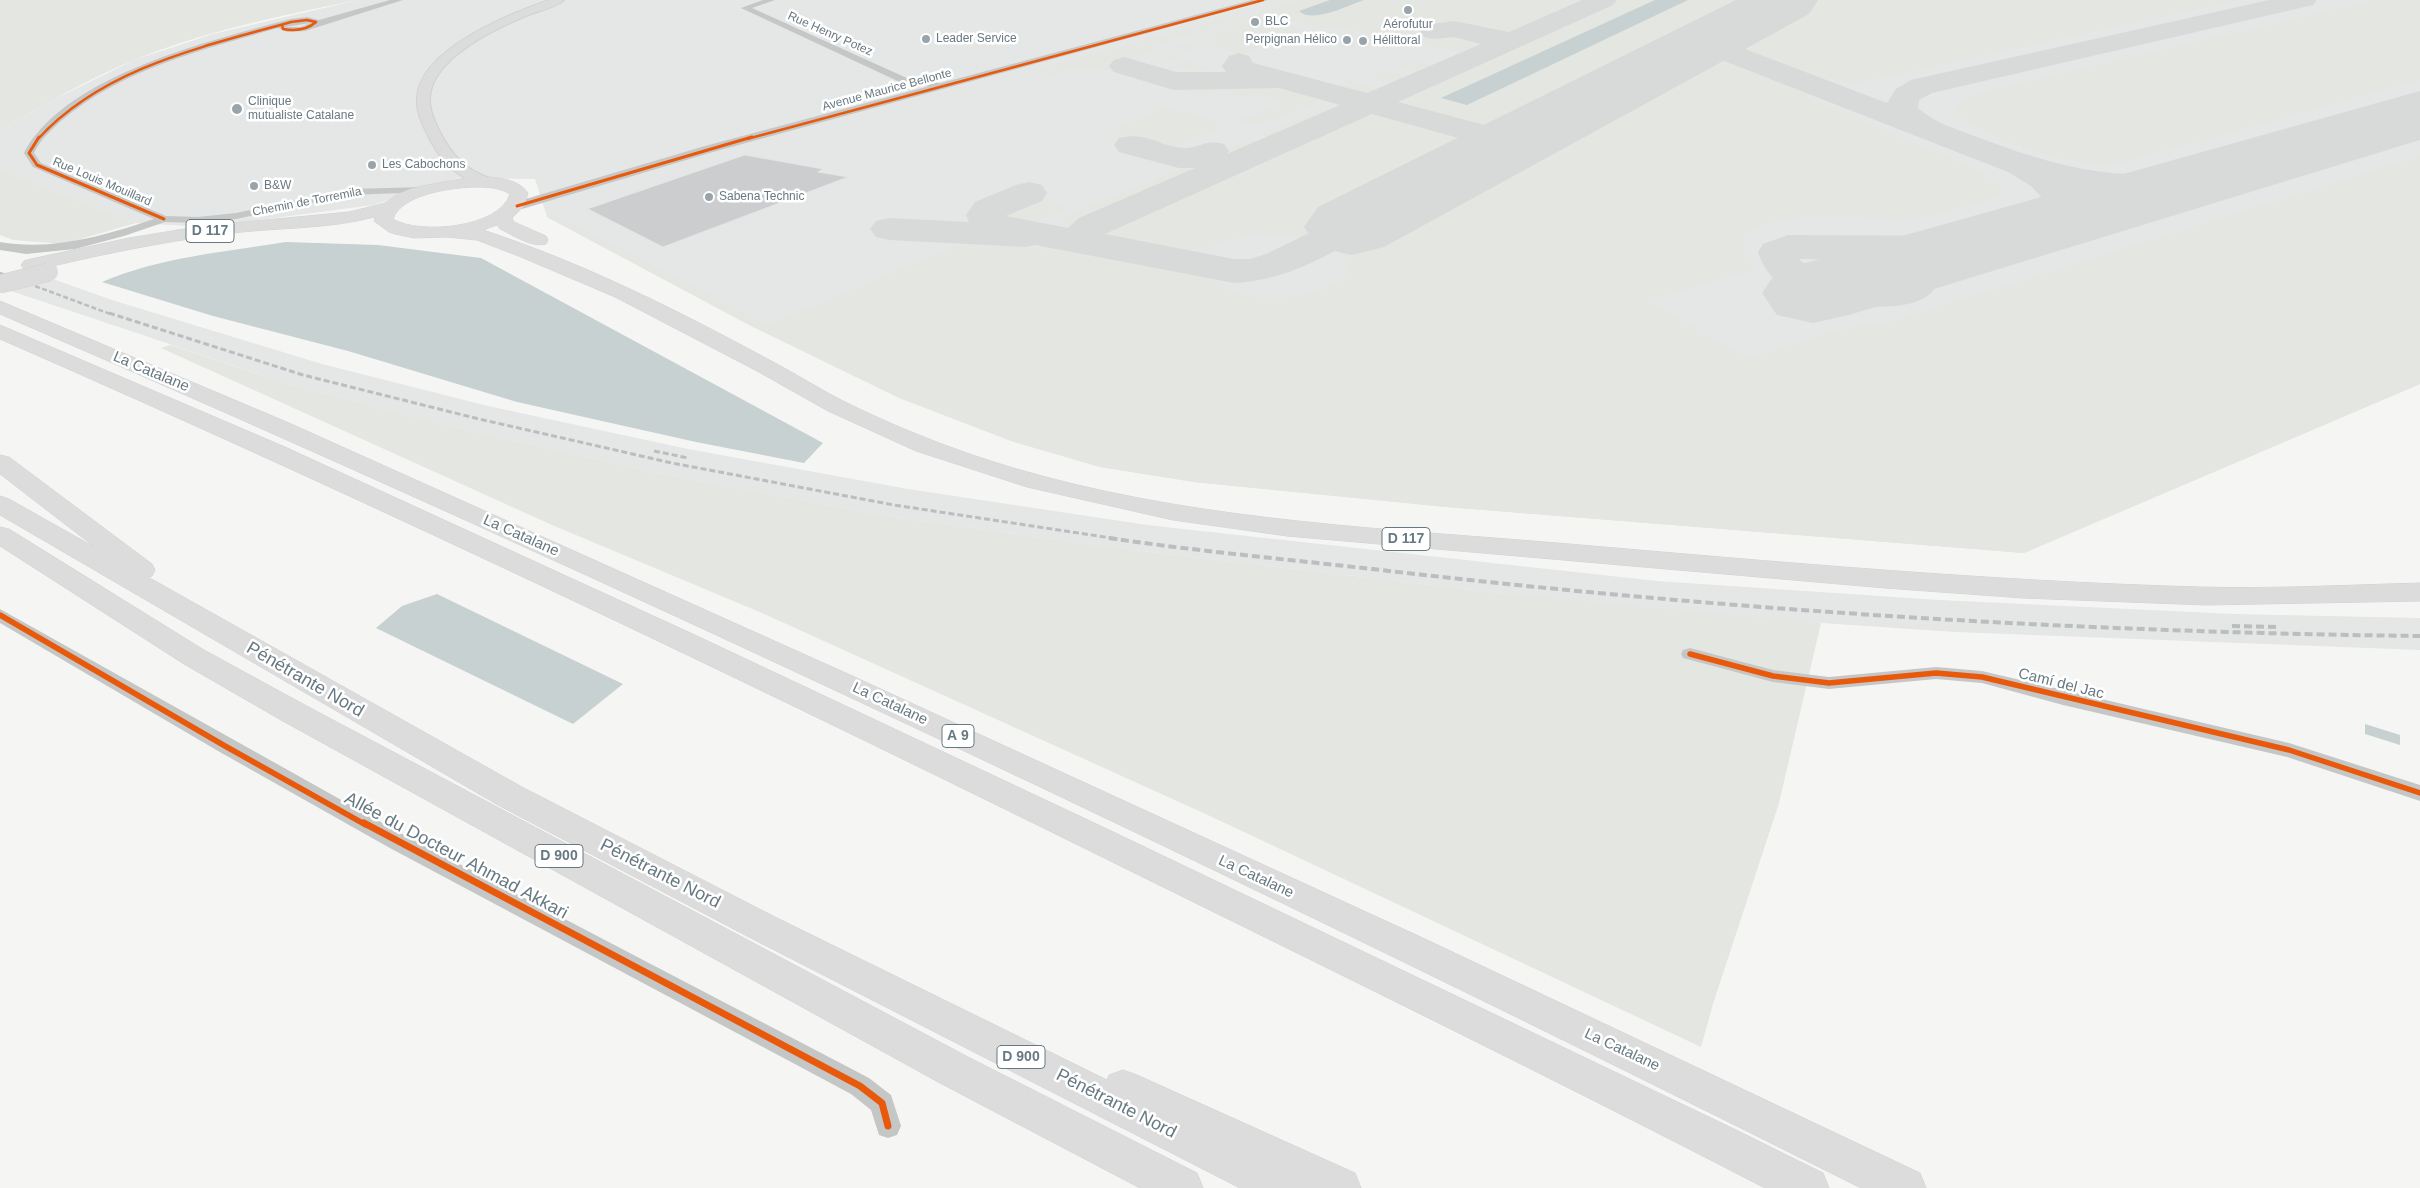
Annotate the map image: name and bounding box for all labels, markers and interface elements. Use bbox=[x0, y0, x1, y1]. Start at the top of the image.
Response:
marker: Aérofutur bbox=[1402, 4, 1414, 16]
street label: Rue Henry Potez bbox=[785, 9, 875, 59]
place label: BLC bbox=[1265, 15, 1288, 29]
marker: BLC bbox=[1249, 16, 1261, 28]
place label: Aérofutur bbox=[1383, 18, 1433, 32]
place label: Leader Service bbox=[936, 32, 1017, 46]
marker: Leader Service bbox=[920, 33, 932, 45]
place label: Perpignan Hélico bbox=[1246, 33, 1337, 47]
marker: Perpignan Hélico bbox=[1341, 34, 1353, 46]
place label: Hélittoral bbox=[1373, 34, 1420, 48]
marker: Hélittoral bbox=[1357, 35, 1369, 47]
street label: Avenue Maurice Bellonte bbox=[821, 66, 953, 114]
place label: Clinique mutualiste Catalane bbox=[248, 95, 354, 123]
marker: Clinique mutualiste Catalane bbox=[230, 102, 244, 116]
street label: Rue Louis Mouillard bbox=[50, 155, 154, 209]
place label: Les Cabochons bbox=[382, 158, 465, 172]
marker: Les Cabochons bbox=[366, 159, 378, 171]
place label: B&W bbox=[264, 179, 291, 193]
marker: B&W bbox=[248, 180, 260, 192]
street label: Chemin de Torremila bbox=[251, 184, 363, 220]
place label: Sabena Technic bbox=[719, 190, 804, 204]
marker: Sabena Technic bbox=[703, 191, 715, 203]
road number: D 117 bbox=[186, 220, 234, 242]
street label: La Catalane bbox=[110, 348, 192, 396]
street label: La Catalane bbox=[480, 511, 562, 561]
road number: D 117 bbox=[1382, 528, 1430, 550]
street label: Pénétrante Nord bbox=[242, 638, 368, 722]
street label: Camí del Jac bbox=[2016, 665, 2106, 703]
street label: La Catalane bbox=[850, 679, 930, 729]
road number: A 9 bbox=[942, 724, 974, 748]
street label: Allée du Docteur Ahmad Akkari bbox=[341, 788, 571, 924]
street label: Pénétrante Nord bbox=[596, 834, 724, 914]
road number: D 900 bbox=[535, 844, 583, 868]
street label: La Catalane bbox=[1216, 852, 1296, 902]
street label: La Catalane bbox=[1582, 1025, 1662, 1075]
road number: D 900 bbox=[997, 1046, 1045, 1068]
street label: Pénétrante Nord bbox=[1052, 1064, 1180, 1144]

